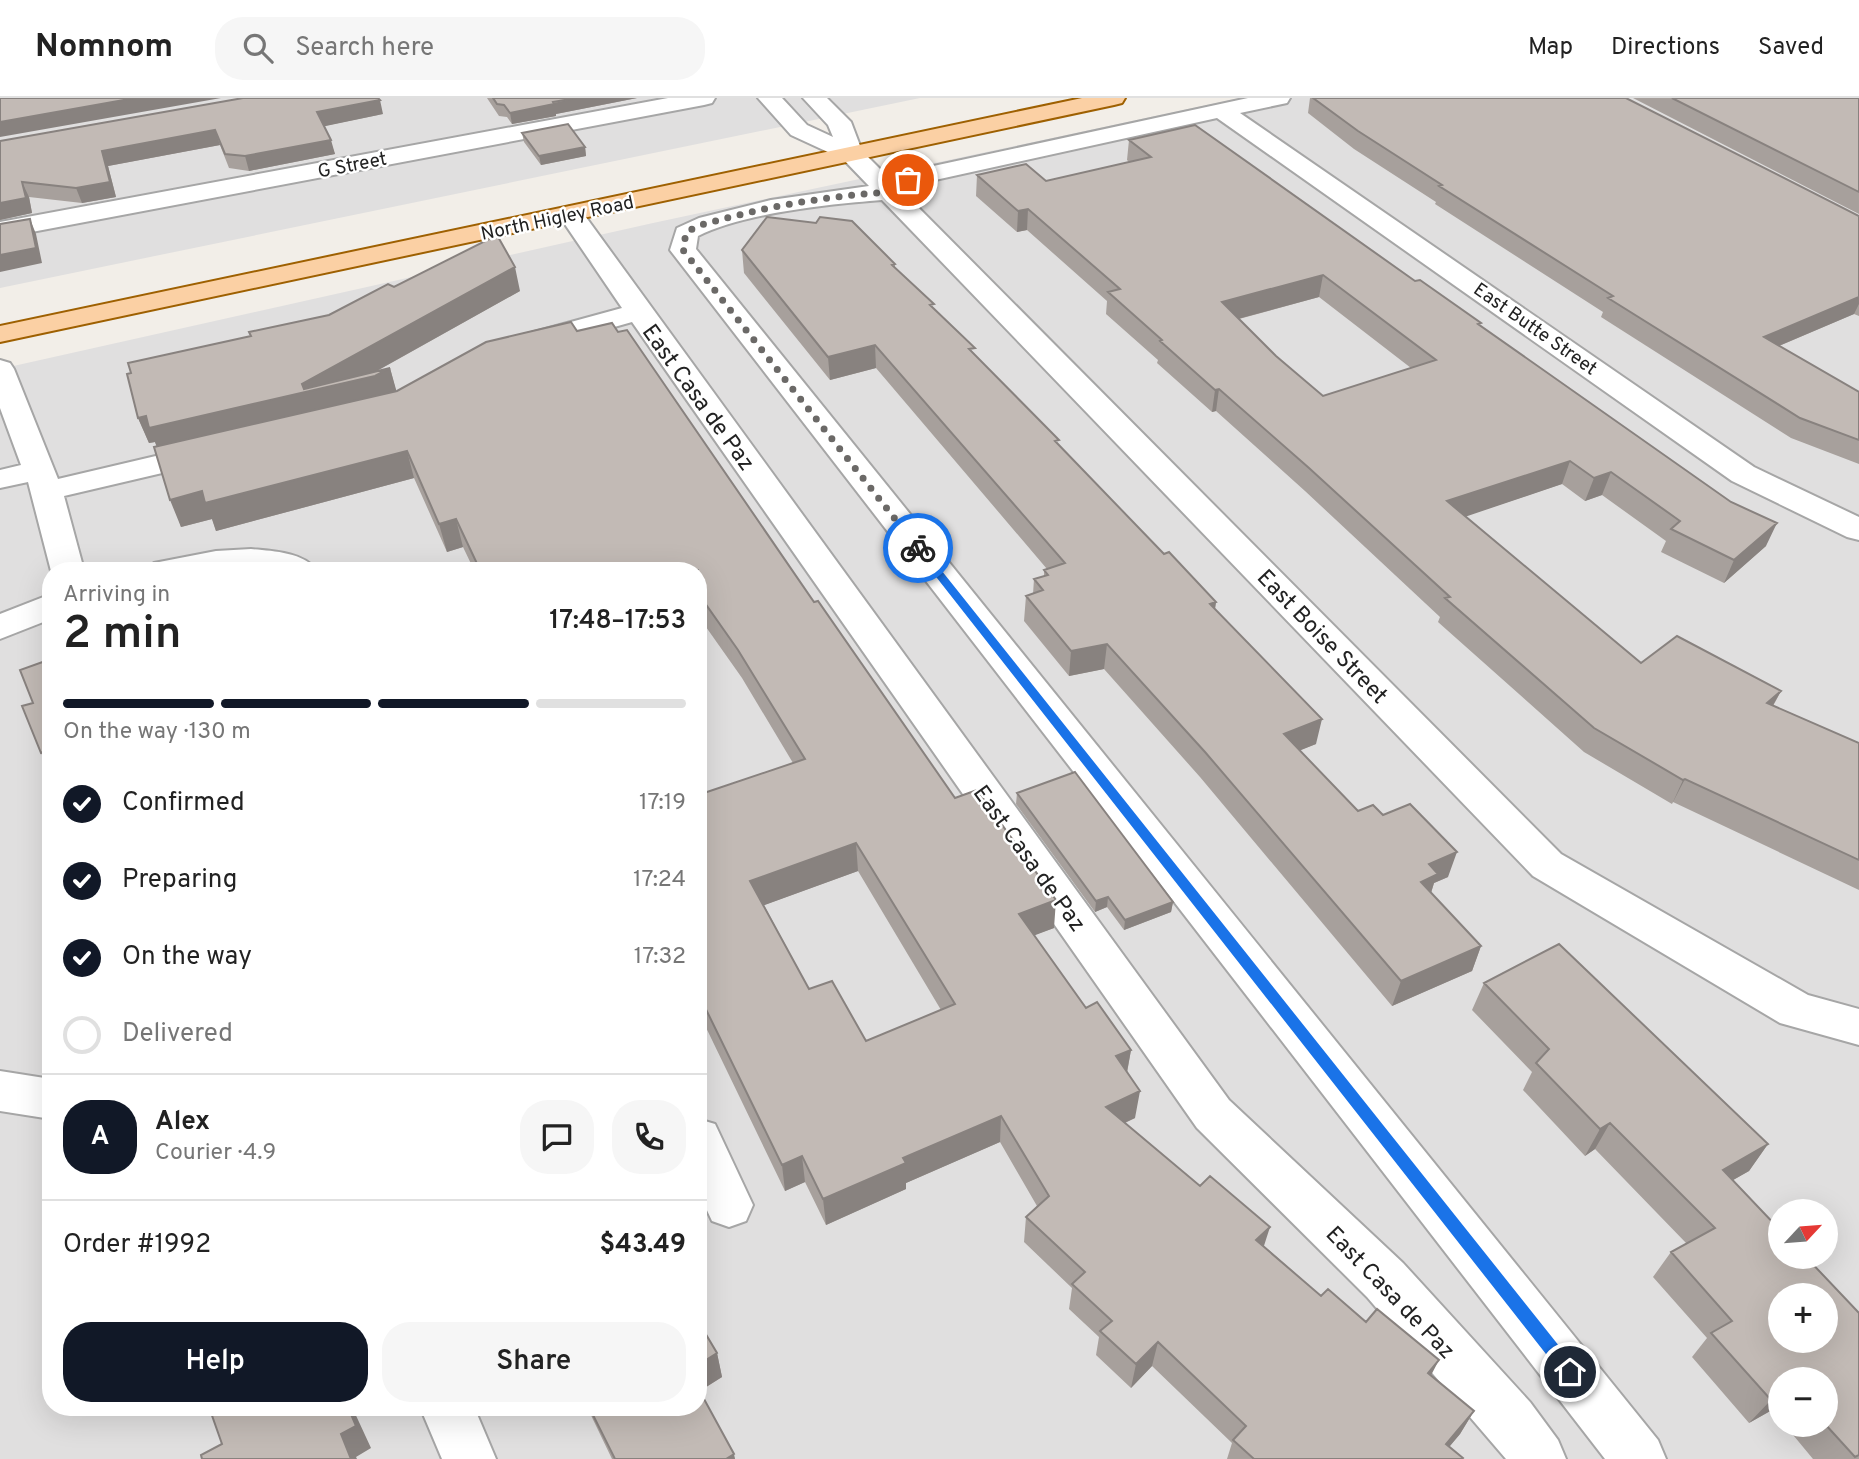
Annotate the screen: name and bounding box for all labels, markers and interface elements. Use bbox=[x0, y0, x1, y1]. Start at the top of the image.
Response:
search box bbox=[215, 17, 705, 80]
text: Nomnom bbox=[35, 27, 173, 69]
icon: search bbox=[239, 29, 277, 67]
text: Search here bbox=[295, 32, 434, 65]
text: Map bbox=[1528, 33, 1573, 63]
text: Directions bbox=[1611, 33, 1720, 63]
text: Saved bbox=[1758, 33, 1824, 63]
street label: G Street bbox=[316, 148, 389, 184]
pin bbox=[878, 150, 938, 210]
icon: bag bbox=[889, 161, 927, 199]
street label: North Higley Road bbox=[479, 191, 636, 247]
street label: East Butte Street bbox=[1468, 278, 1601, 381]
street label: East Casa de Paz bbox=[634, 320, 760, 477]
courier bbox=[883, 513, 953, 583]
icon: bike bbox=[899, 529, 937, 567]
street label: East Boise Street bbox=[1250, 564, 1393, 711]
text: Arriving in bbox=[63, 581, 170, 610]
text: 17:48–17:53 bbox=[549, 605, 686, 638]
text: 2 min bbox=[63, 606, 182, 665]
text: On the way · 130 m bbox=[63, 718, 251, 747]
street label: East Casa de Paz bbox=[965, 781, 1091, 938]
icon: check bbox=[63, 785, 101, 823]
text: Confirmed bbox=[122, 787, 245, 820]
text: 17:19 bbox=[639, 789, 686, 818]
icon: check bbox=[63, 862, 101, 900]
text: Preparing bbox=[122, 864, 237, 897]
text: 17:24 bbox=[633, 866, 686, 895]
icon: check bbox=[63, 939, 101, 977]
text: On the way bbox=[122, 941, 252, 974]
text: 17:32 bbox=[634, 943, 686, 972]
text: Delivered bbox=[122, 1018, 233, 1051]
button: chat bbox=[520, 1100, 594, 1174]
button: phone bbox=[612, 1100, 686, 1174]
text: Alex bbox=[155, 1106, 210, 1139]
text: A bbox=[91, 1121, 109, 1154]
text: Courier · 4.9 bbox=[155, 1139, 276, 1168]
north arrow bbox=[1768, 1199, 1838, 1269]
map controls bbox=[1768, 1199, 1838, 1437]
street label: East Casa de Paz bbox=[1318, 1221, 1460, 1366]
text: Order #1992 bbox=[63, 1229, 211, 1262]
text: $43.49 bbox=[600, 1229, 686, 1262]
button: + bbox=[1768, 1283, 1838, 1353]
button: Help bbox=[63, 1322, 368, 1402]
button: Share bbox=[382, 1322, 686, 1402]
pin bbox=[1540, 1342, 1600, 1402]
icon: home bbox=[1551, 1353, 1589, 1391]
button: − bbox=[1768, 1367, 1838, 1437]

